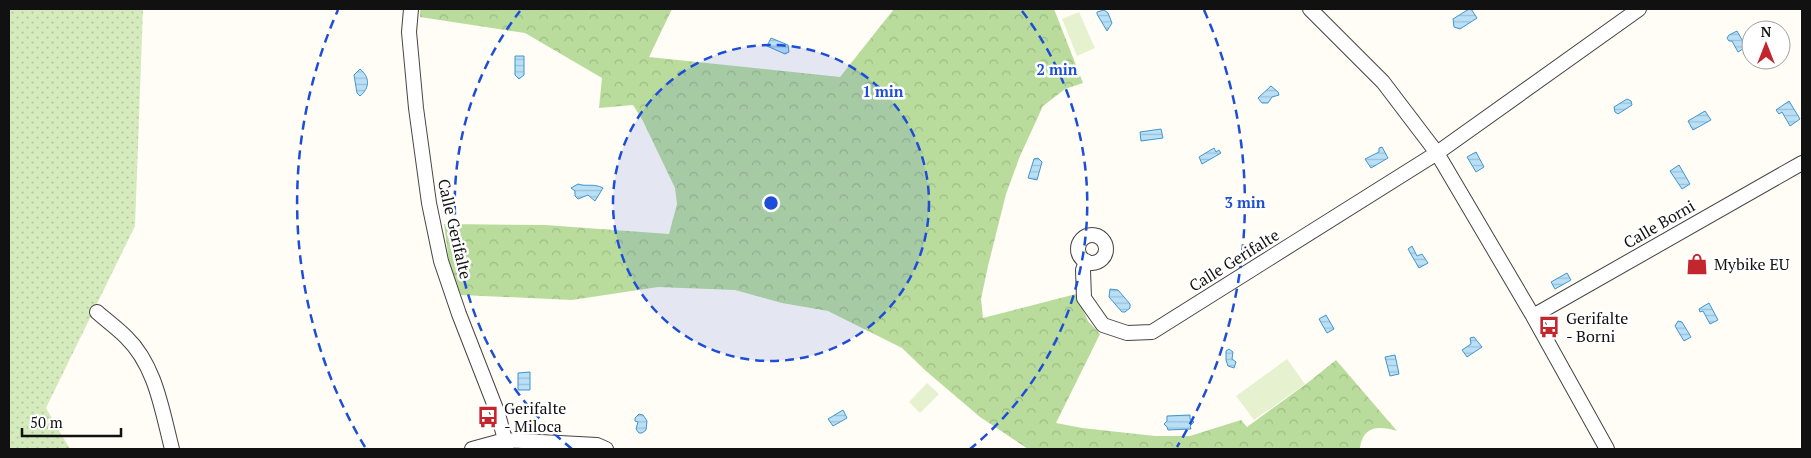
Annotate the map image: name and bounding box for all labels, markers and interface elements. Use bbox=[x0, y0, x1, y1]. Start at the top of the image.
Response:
north arrow bbox=[1741, 20, 1791, 70]
text: N bbox=[1761, 22, 1772, 41]
text: 2 min bbox=[1036, 59, 1078, 79]
text: 1 min bbox=[862, 81, 904, 101]
street label: Calle Gerifalte bbox=[433, 177, 477, 281]
text: 3 min bbox=[1224, 192, 1266, 212]
centre of rings bbox=[762, 194, 780, 212]
street label: Calle Borni bbox=[1619, 195, 1699, 253]
street label: Calle Gerifalte bbox=[1185, 224, 1283, 296]
shop icon: Mybike EU bbox=[1684, 251, 1710, 277]
place label: Mybike EU bbox=[1714, 253, 1790, 275]
place label: Gerifalte - Borni bbox=[1566, 307, 1628, 347]
bus stop icon: Gerifalte - Borni bbox=[1536, 314, 1562, 340]
place label: Gerifalte - Miloca bbox=[504, 397, 566, 437]
bus stop icon: Gerifalte - Miloca bbox=[475, 404, 501, 430]
scale bar bbox=[22, 406, 121, 438]
text: 50 m bbox=[30, 412, 63, 432]

